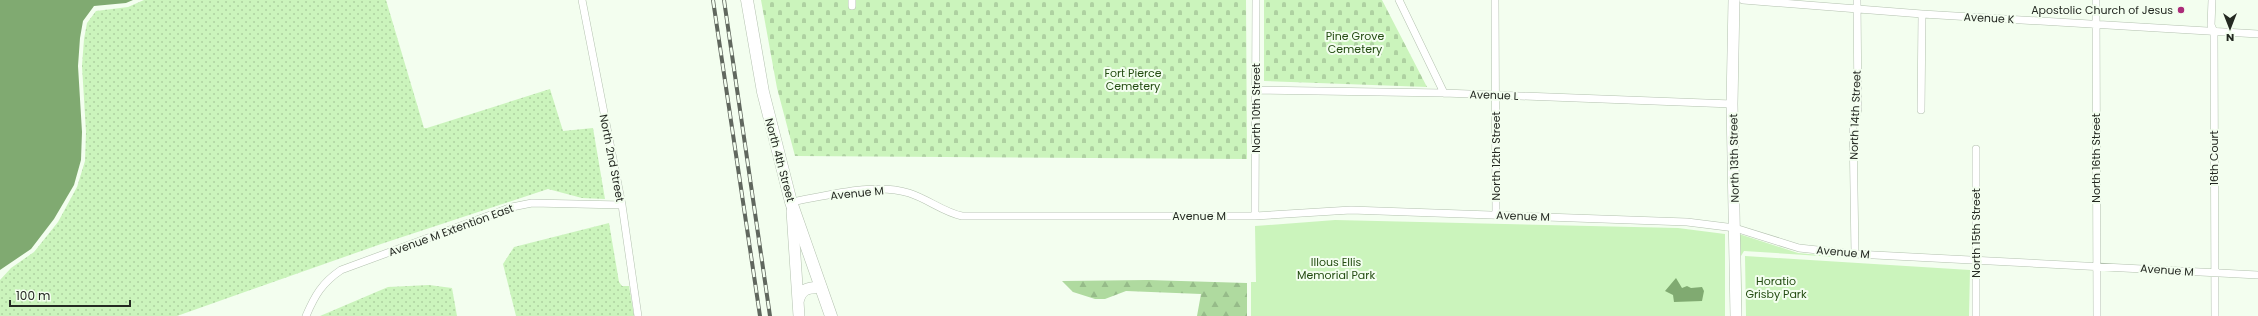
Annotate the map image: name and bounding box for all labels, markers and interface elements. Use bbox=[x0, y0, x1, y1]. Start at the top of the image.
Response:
place label: Apostolic Church of Jesus bbox=[2031, 2, 2173, 18]
marker: Apostolic Church of Jesus bbox=[2176, 5, 2186, 15]
north arrow bbox=[2210, 8, 2250, 48]
street label: Avenue K bbox=[1963, 9, 2015, 27]
park label: Pine Grove Cemetery bbox=[1326, 28, 1384, 57]
text: N bbox=[2226, 30, 2234, 46]
street label: North 10th Street bbox=[1248, 63, 1264, 153]
park label: Fort Pierce Cemetery bbox=[1104, 65, 1162, 94]
street label: North 14th Street bbox=[1845, 70, 1865, 160]
street label: Avenue L bbox=[1469, 86, 1519, 104]
street label: North 12th Street bbox=[1488, 112, 1504, 200]
street label: North 2nd Street bbox=[596, 113, 628, 203]
street label: North 13th Street bbox=[1725, 113, 1743, 203]
street label: North 16th Street bbox=[2088, 113, 2104, 203]
street label: North 4th Street bbox=[761, 116, 799, 204]
street label: 16th Court bbox=[2206, 130, 2222, 186]
street label: Avenue M bbox=[829, 182, 885, 204]
street label: North 15th Street bbox=[1968, 188, 1984, 278]
street label: Avenue M Extention East bbox=[386, 200, 516, 260]
street label: Avenue M bbox=[1496, 207, 1550, 225]
street label: Avenue M bbox=[1172, 208, 1226, 224]
street label: Avenue M bbox=[1816, 242, 1870, 262]
park label: Illous Ellis Memorial Park bbox=[1297, 254, 1375, 283]
street label: Avenue M bbox=[2140, 260, 2194, 280]
park label: Horatio Grisby Park bbox=[1745, 273, 1807, 302]
scale bar bbox=[10, 282, 130, 308]
text: 100 m bbox=[16, 287, 50, 304]

